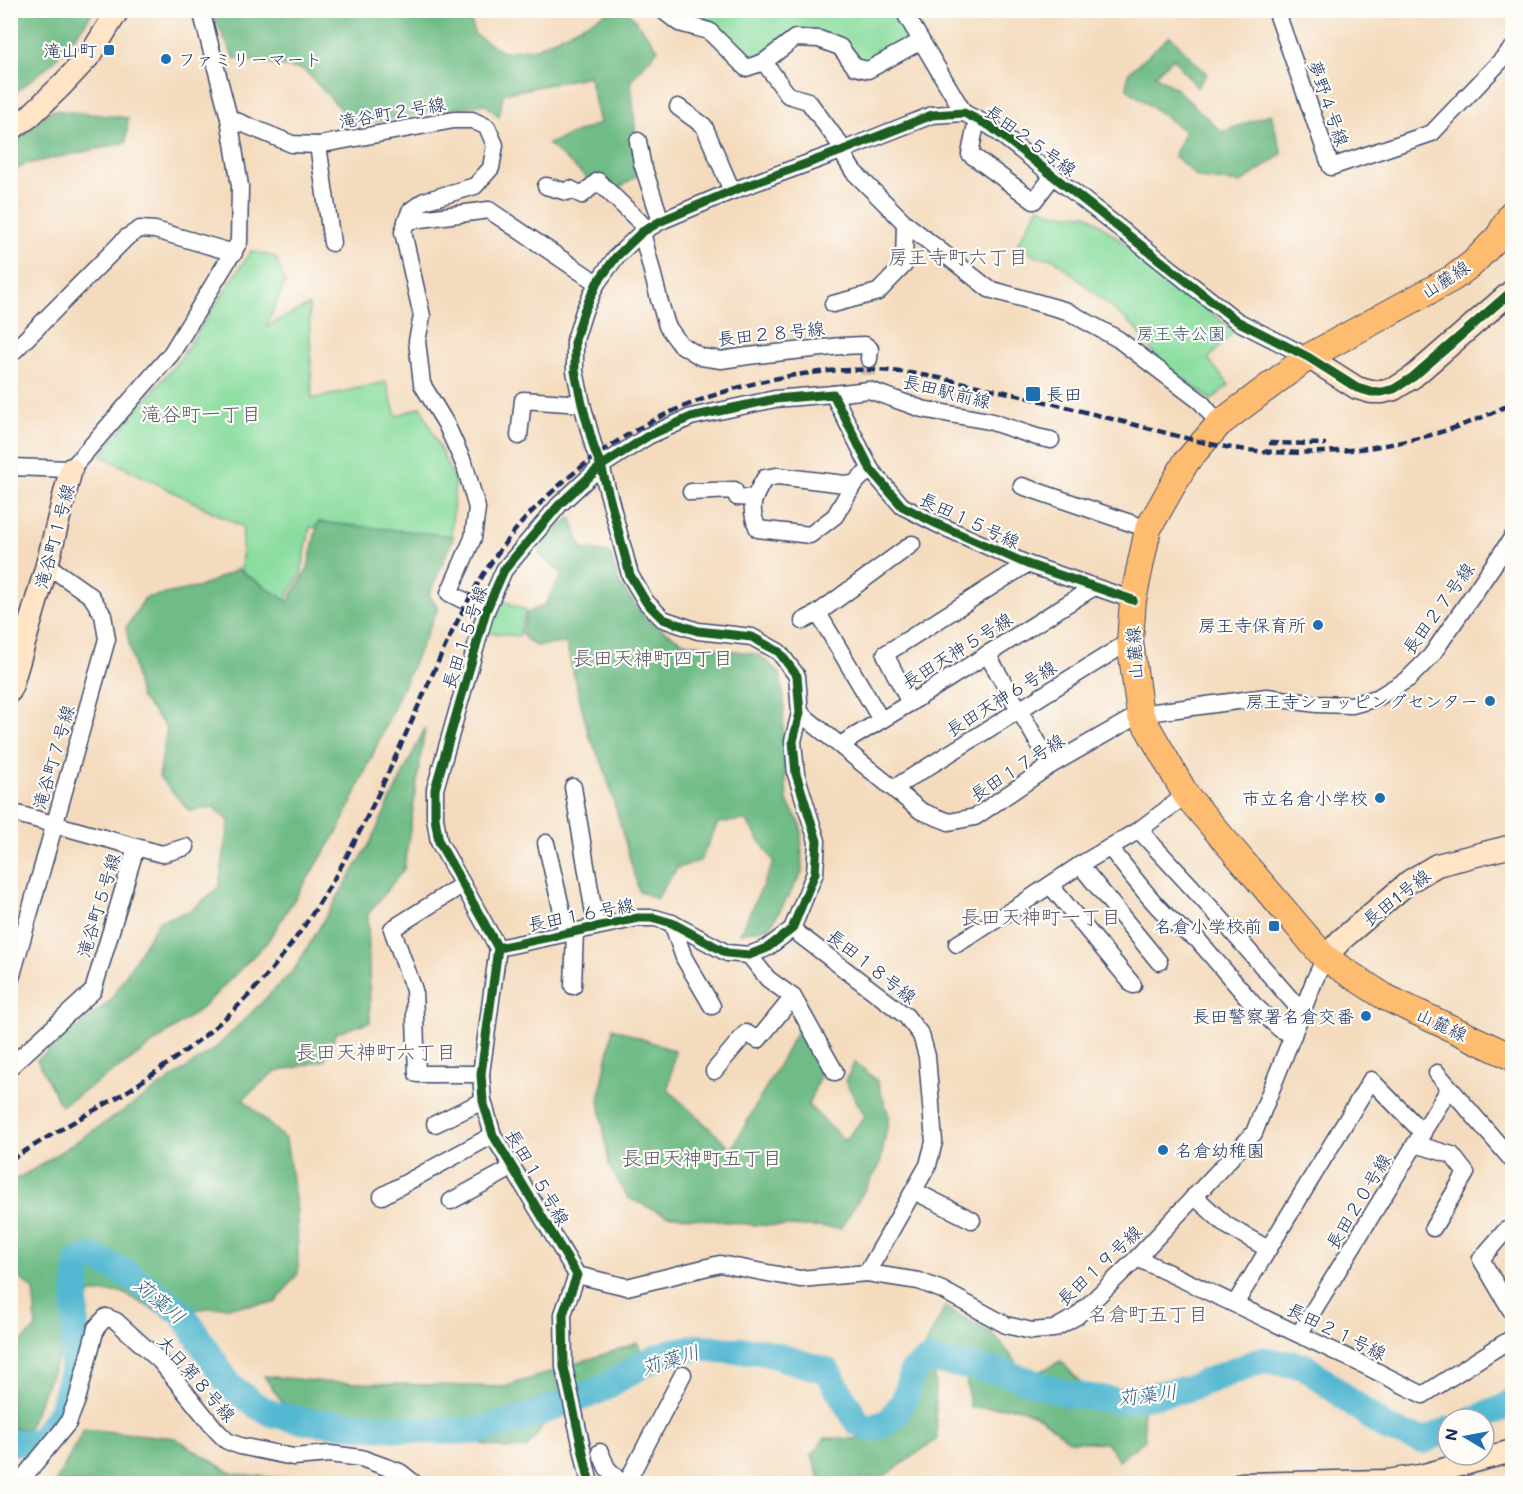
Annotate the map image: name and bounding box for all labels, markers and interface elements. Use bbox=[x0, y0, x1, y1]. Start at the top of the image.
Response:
place label: 滝山町 bbox=[43, 38, 97, 62]
marker: 滝山町 bbox=[102, 43, 116, 57]
place label: ファミリーマート bbox=[178, 47, 322, 71]
marker: ファミリーマート bbox=[159, 52, 173, 66]
street label: 夢野４号線 bbox=[1303, 57, 1355, 149]
street label: 滝谷町２号線 bbox=[337, 91, 447, 133]
street label: 長田２５号線 bbox=[980, 99, 1082, 181]
district label: 房王寺町六丁目 bbox=[888, 243, 1028, 269]
street label: 山麓線 bbox=[1416, 254, 1474, 304]
street label: 長田２８号線 bbox=[716, 315, 826, 351]
park label: 房王寺公園 bbox=[1136, 321, 1226, 345]
street label: 長田駅前線 bbox=[900, 368, 994, 414]
place label: 長田 bbox=[1046, 382, 1082, 406]
marker: 長田 bbox=[1024, 385, 1042, 403]
district label: 滝谷町一丁目 bbox=[141, 400, 261, 426]
street label: 滝谷町１号線 bbox=[28, 481, 80, 591]
street label: 長田１５号線 bbox=[916, 486, 1024, 554]
street label: 長田２７号線 bbox=[1397, 557, 1479, 659]
street label: 長田１５号線 bbox=[436, 582, 492, 692]
street label: 長田天神５号線 bbox=[897, 606, 1017, 694]
place label: 房王寺保育所 bbox=[1198, 613, 1306, 637]
marker: 房王寺保育所 bbox=[1311, 618, 1325, 632]
street label: 山麓線 bbox=[1120, 625, 1148, 681]
district label: 長田天神町四丁目 bbox=[573, 644, 733, 670]
street label: 長田天神６号線 bbox=[941, 654, 1061, 742]
place label: 房王寺ショッピングセンター bbox=[1245, 689, 1478, 713]
marker: 房王寺ショッピングセンター bbox=[1483, 694, 1497, 708]
street label: 滝谷町７号線 bbox=[27, 702, 79, 812]
street label: 長田１７号線 bbox=[965, 728, 1069, 806]
place label: 市立名倉小学校 bbox=[1242, 786, 1368, 810]
marker: 市立名倉小学校 bbox=[1373, 791, 1387, 805]
street label: 滝谷町５号線 bbox=[71, 850, 125, 960]
street label: 長田1号線 bbox=[1357, 863, 1435, 931]
street label: 長田１６号線 bbox=[526, 892, 636, 936]
district label: 長田天神町一丁目 bbox=[961, 903, 1121, 929]
place label: 名倉小学校前 bbox=[1154, 914, 1262, 938]
marker: 名倉小学校前 bbox=[1267, 919, 1281, 933]
street label: 長田１８号線 bbox=[822, 923, 922, 1009]
street label: 山麓線 bbox=[1412, 1002, 1472, 1046]
place label: 長田警察署名倉交番 bbox=[1192, 1004, 1354, 1028]
marker: 長田警察署名倉交番 bbox=[1359, 1009, 1373, 1023]
district label: 長田天神町六丁目 bbox=[296, 1038, 456, 1064]
street label: 長田１５号線 bbox=[501, 1124, 575, 1230]
place label: 名倉幼稚園 bbox=[1175, 1138, 1265, 1162]
marker: 名倉幼稚園 bbox=[1156, 1143, 1170, 1157]
district label: 長田天神町五丁目 bbox=[622, 1144, 782, 1170]
street label: 長田２０号線 bbox=[1320, 1149, 1396, 1253]
street label: 長田１９号線 bbox=[1051, 1219, 1147, 1311]
water label: 苅藻川 bbox=[129, 1271, 191, 1329]
street label: 長田２１号線 bbox=[1283, 1297, 1391, 1365]
district label: 名倉町五丁目 bbox=[1088, 1300, 1208, 1326]
street label: 大日第８号線 bbox=[153, 1329, 241, 1427]
water label: 苅藻川 bbox=[638, 1338, 702, 1380]
water label: 苅藻川 bbox=[1116, 1377, 1178, 1411]
north arrow bbox=[1436, 1407, 1496, 1467]
text: N bbox=[1439, 1426, 1462, 1442]

